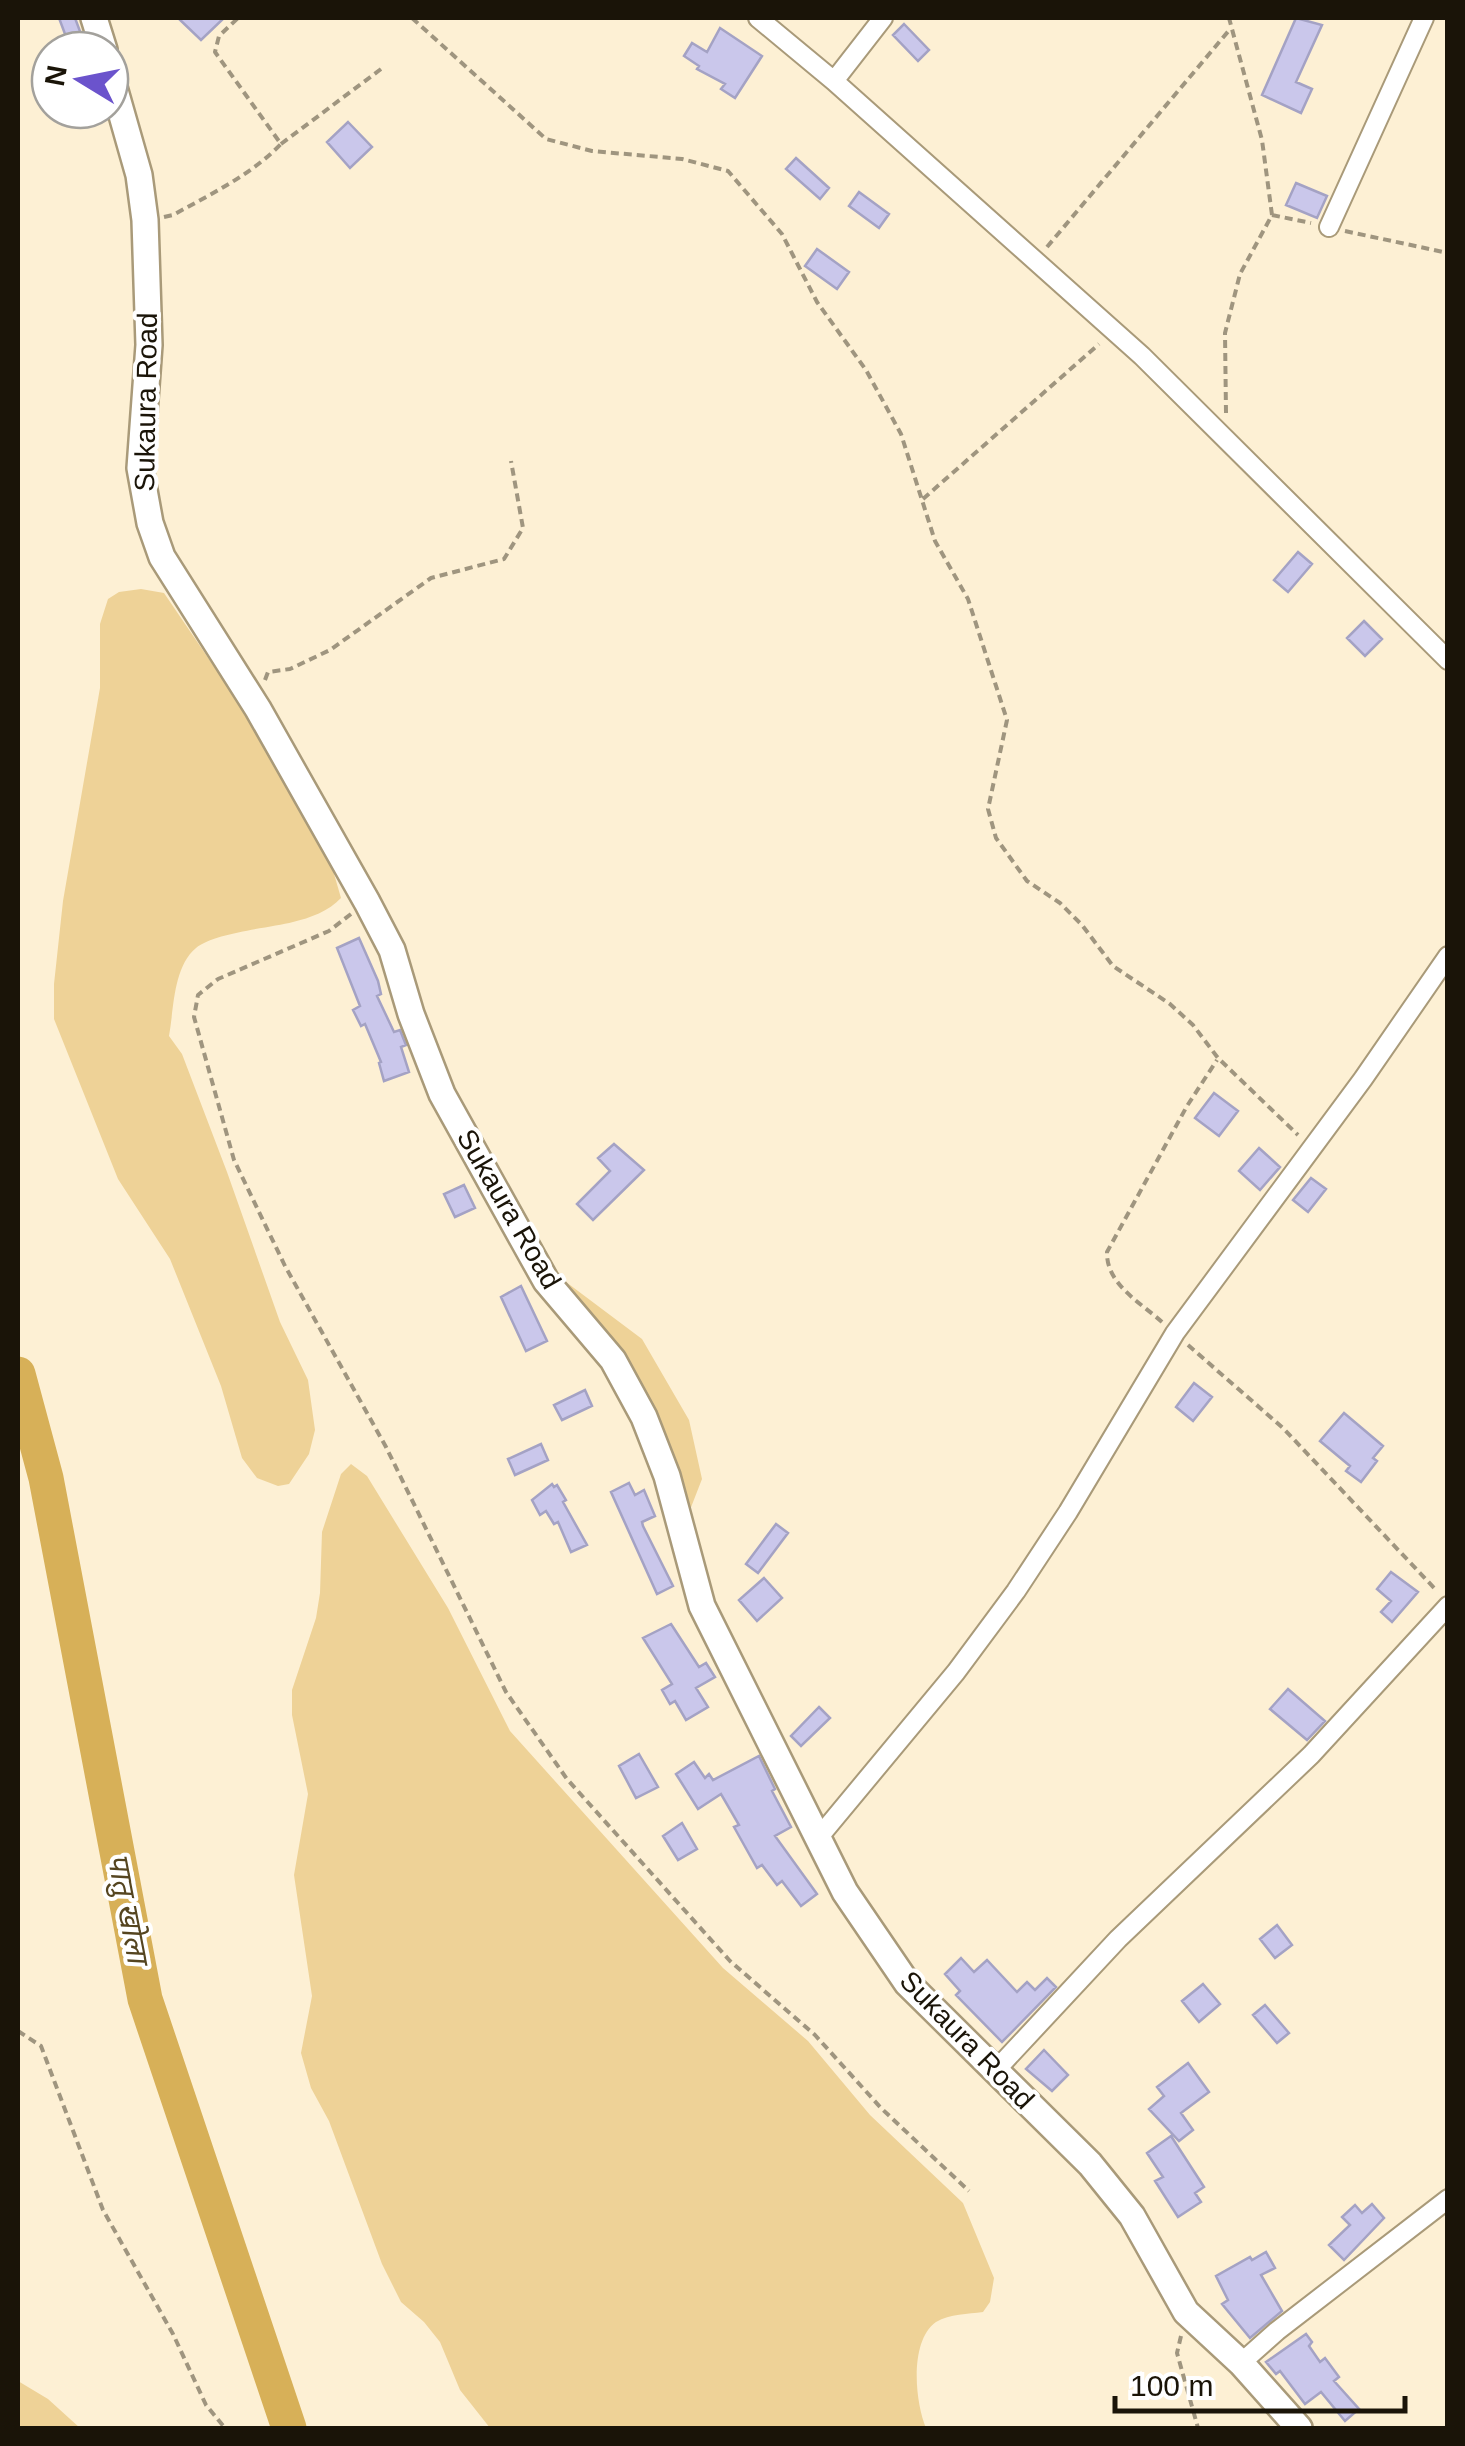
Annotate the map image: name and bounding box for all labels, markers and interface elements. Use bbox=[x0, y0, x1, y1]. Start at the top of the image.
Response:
north arrow bbox=[30, 30, 130, 130]
text: N bbox=[39, 63, 73, 88]
street label: Sukaura Road bbox=[129, 312, 163, 492]
street label: Sukaura Road bbox=[451, 1124, 567, 1294]
water label: पातु खोला bbox=[98, 1851, 156, 1971]
street label: Sukaura Road bbox=[894, 1965, 1040, 2115]
scale bar bbox=[1115, 2351, 1405, 2413]
text: 100 m bbox=[1130, 2369, 1213, 2402]

